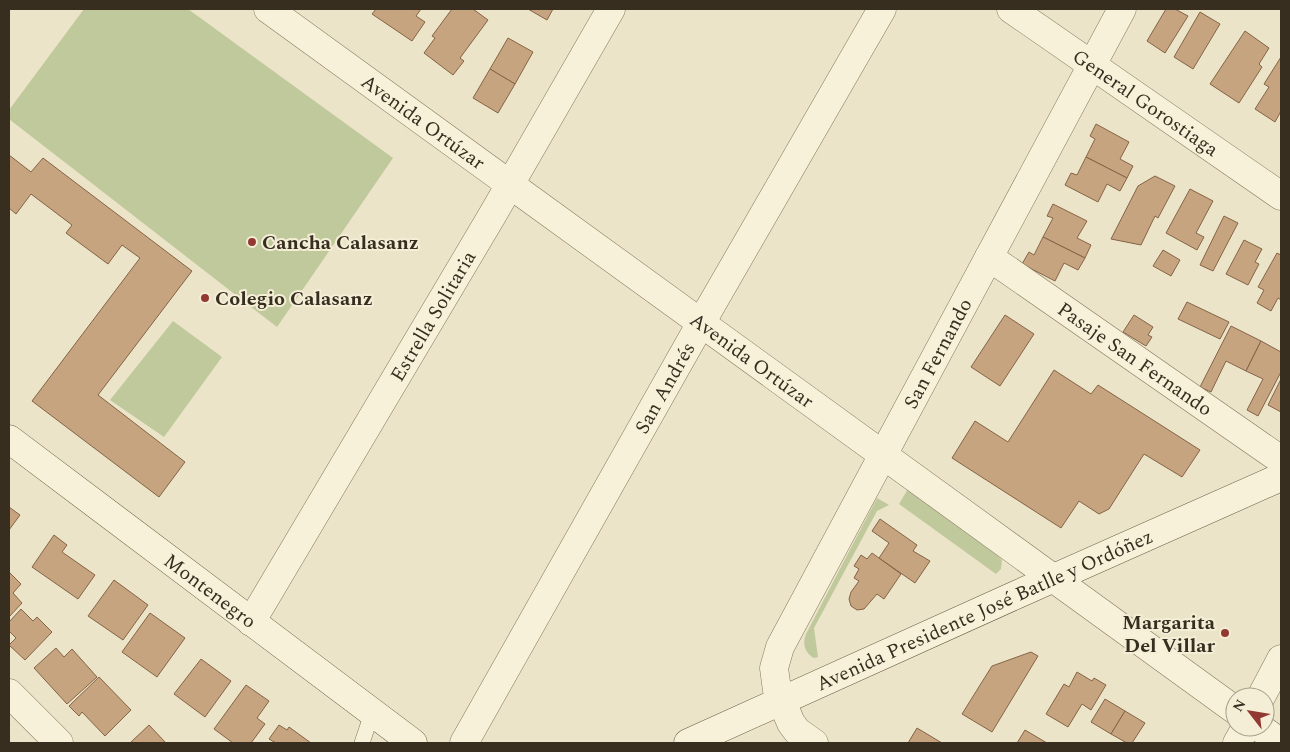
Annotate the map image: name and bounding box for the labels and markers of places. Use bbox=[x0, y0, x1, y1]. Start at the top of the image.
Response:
place label: Cancha Calasanz bbox=[262, 228, 419, 258]
marker: Cancha Calasanz bbox=[246, 236, 258, 248]
place label: Colegio Calasanz bbox=[215, 284, 373, 314]
marker: Colegio Calasanz bbox=[199, 292, 211, 304]
place label: Margarita Del Villar bbox=[1122, 608, 1216, 661]
marker: Margarita Del Villar bbox=[1219, 627, 1231, 639]

